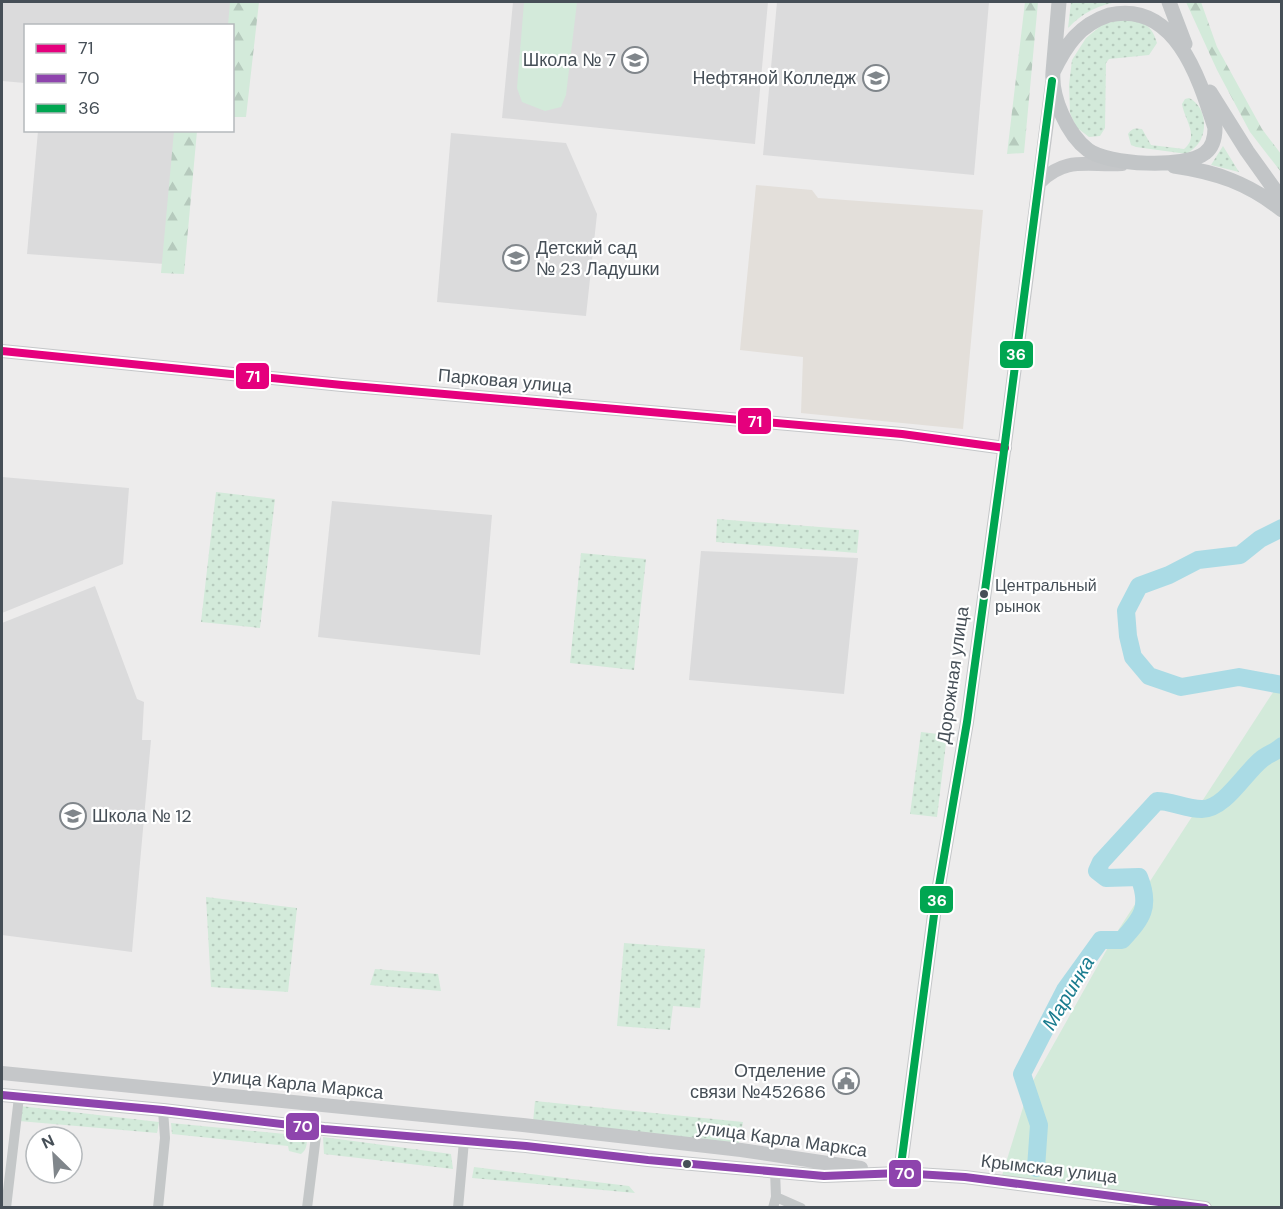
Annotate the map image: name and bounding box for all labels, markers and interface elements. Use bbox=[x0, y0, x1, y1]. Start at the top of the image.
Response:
legend bbox=[24, 24, 234, 132]
text: 71 bbox=[78, 36, 93, 60]
school or university icon: Школа № 7 bbox=[620, 45, 650, 75]
place label: Школа № 7 bbox=[523, 48, 616, 72]
school or university icon: Нефтяной Колледж bbox=[861, 63, 891, 93]
text: 70 bbox=[78, 66, 100, 90]
place label: Нефтяной Колледж bbox=[693, 66, 856, 90]
text: 36 bbox=[78, 96, 100, 120]
place label: Детский сад № 23 Ладушки bbox=[536, 236, 660, 281]
school or university icon: Детский сад № 23 Ладушки bbox=[501, 243, 531, 273]
line badge: 36 bbox=[999, 340, 1034, 369]
text: 36 bbox=[1006, 344, 1026, 365]
line badge: 71 bbox=[235, 362, 270, 390]
street label: Парковая улица bbox=[437, 363, 574, 399]
text: 71 bbox=[246, 366, 260, 387]
line badge: 71 bbox=[737, 407, 772, 435]
text: 71 bbox=[748, 411, 762, 432]
place label: Центральный рынок bbox=[995, 575, 1097, 617]
marker: Центральный рынок bbox=[978, 588, 990, 600]
street label: Дорожная улица bbox=[931, 604, 975, 745]
school or university icon: Школа № 12 bbox=[58, 801, 88, 831]
place label: Школа № 12 bbox=[92, 804, 192, 828]
line badge: 36 bbox=[919, 885, 954, 914]
text: 36 bbox=[927, 890, 947, 911]
water label: Маринка bbox=[1036, 951, 1100, 1035]
place label: Отделение связи №452686 bbox=[690, 1059, 826, 1104]
street label: улица Карла Маркса bbox=[211, 1063, 386, 1105]
public building icon: Отделение связи №452686 bbox=[831, 1066, 861, 1096]
line badge: 70 bbox=[285, 1112, 320, 1141]
street label: улица Карла Маркса bbox=[695, 1115, 870, 1163]
text: 70 bbox=[293, 1116, 313, 1137]
north arrow bbox=[24, 1125, 84, 1185]
text: N bbox=[38, 1130, 58, 1154]
street label: Крымская улица bbox=[979, 1149, 1119, 1189]
unlabelled marker bbox=[681, 1158, 693, 1170]
line badge: 70 bbox=[888, 1159, 922, 1188]
text: 70 bbox=[895, 1163, 915, 1184]

